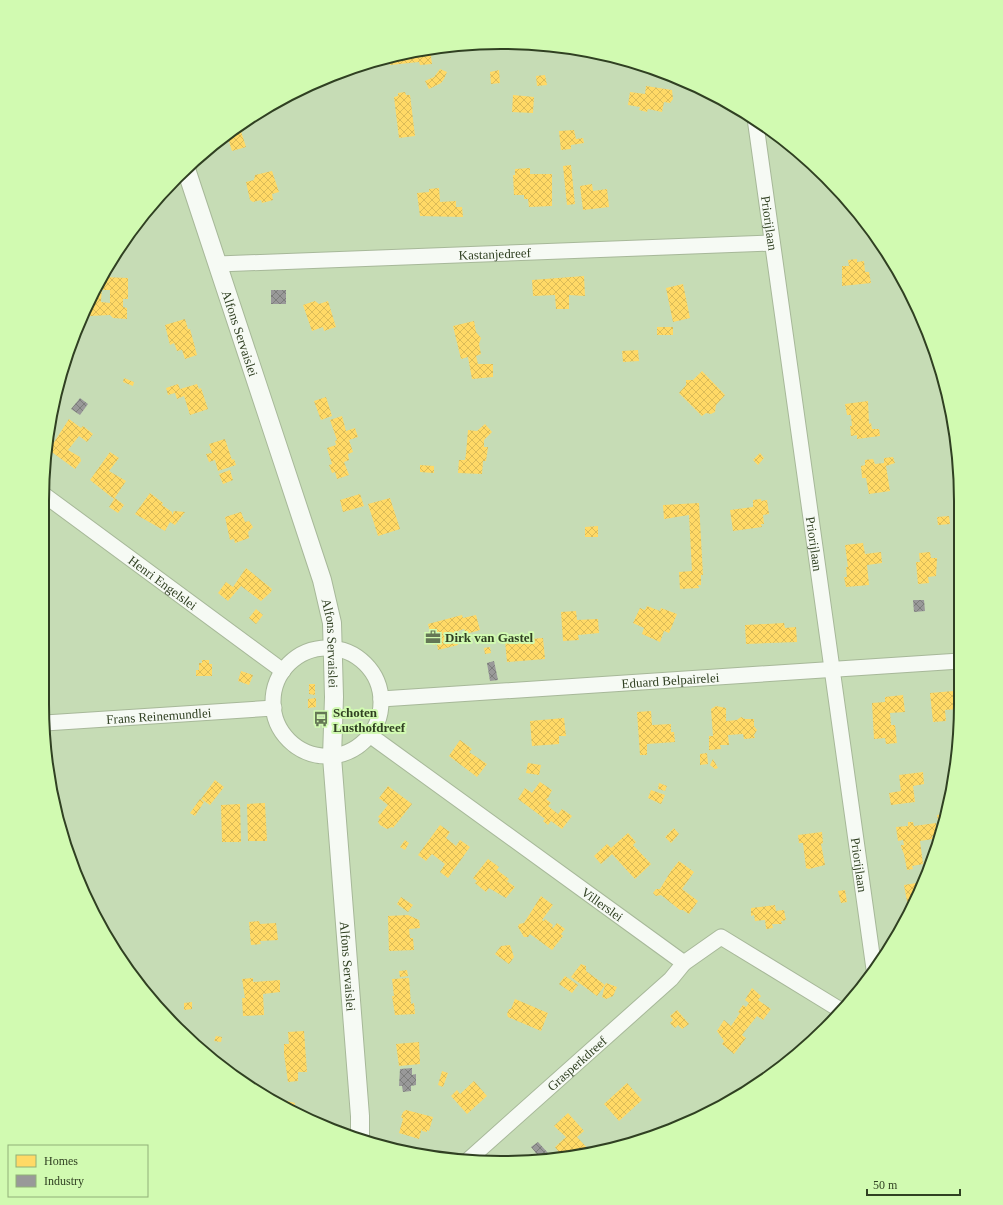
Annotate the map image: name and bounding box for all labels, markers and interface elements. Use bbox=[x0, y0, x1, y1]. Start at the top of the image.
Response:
street label: Priorijlaan bbox=[758, 195, 780, 252]
street label: Kastanjedreef bbox=[458, 245, 532, 263]
street label: Alfons Servaislei bbox=[219, 288, 261, 379]
street label: Priorijlaan bbox=[803, 516, 825, 573]
street label: Henri Engelslei bbox=[125, 553, 200, 613]
street label: Alfons Servaislei bbox=[319, 597, 341, 689]
office icon: Dirk van Gastel bbox=[424, 628, 442, 646]
place label: Dirk van Gastel bbox=[445, 630, 534, 645]
street label: Eduard Belpairelei bbox=[621, 670, 720, 691]
street label: Frans Reinemundlei bbox=[106, 705, 212, 727]
place label: Schoten Lusthofdreef bbox=[333, 705, 406, 735]
bus stop icon: Schoten Lusthofdreef bbox=[312, 710, 330, 728]
street label: Priorijlaan bbox=[848, 837, 870, 894]
street label: Villerslei bbox=[579, 884, 626, 925]
street label: Alfons Servaislei bbox=[337, 921, 359, 1012]
street label: Grasperkdreef bbox=[544, 1033, 610, 1094]
legend bbox=[8, 1145, 148, 1197]
text: Homes bbox=[44, 1154, 78, 1168]
scale bar bbox=[867, 1171, 960, 1197]
text: Industry bbox=[44, 1174, 84, 1188]
text: 50 m bbox=[873, 1178, 898, 1192]

